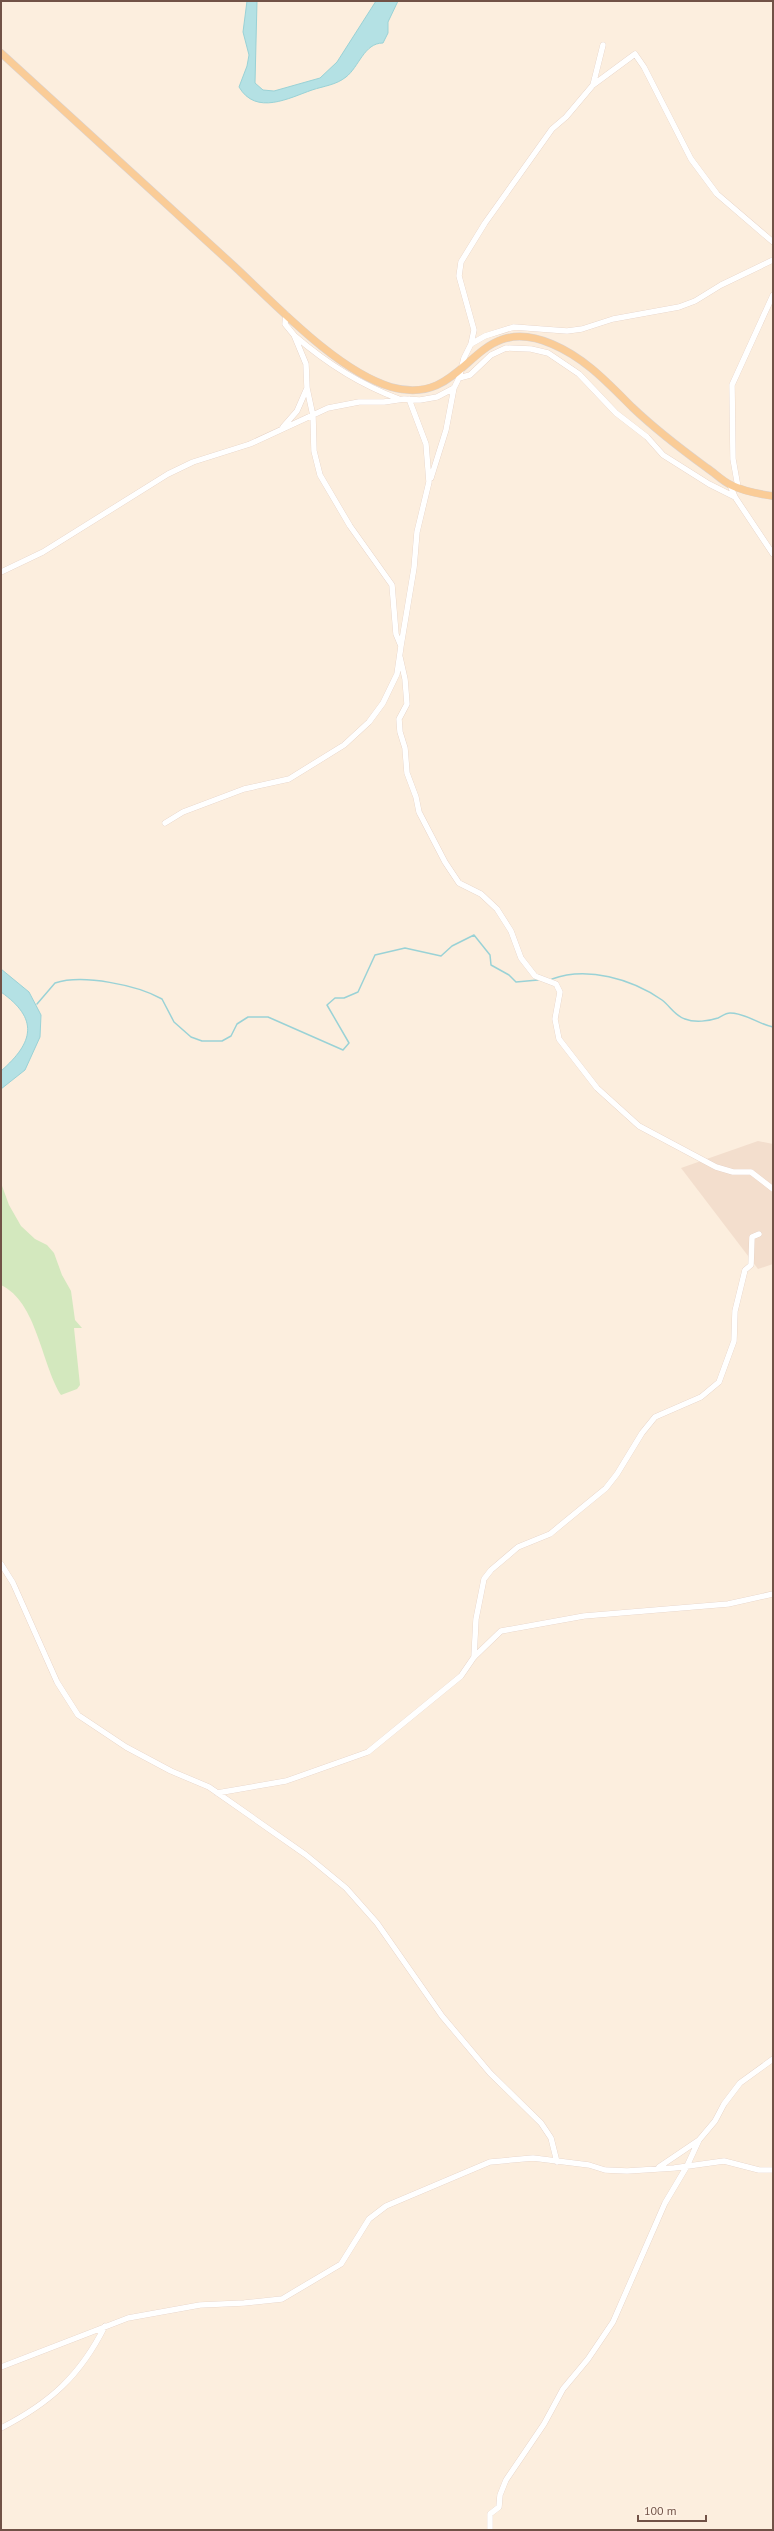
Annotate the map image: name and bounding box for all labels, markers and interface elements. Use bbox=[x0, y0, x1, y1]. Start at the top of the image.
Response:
scale bar bbox=[638, 2497, 706, 2523]
text: 100 m bbox=[644, 2503, 677, 2518]

